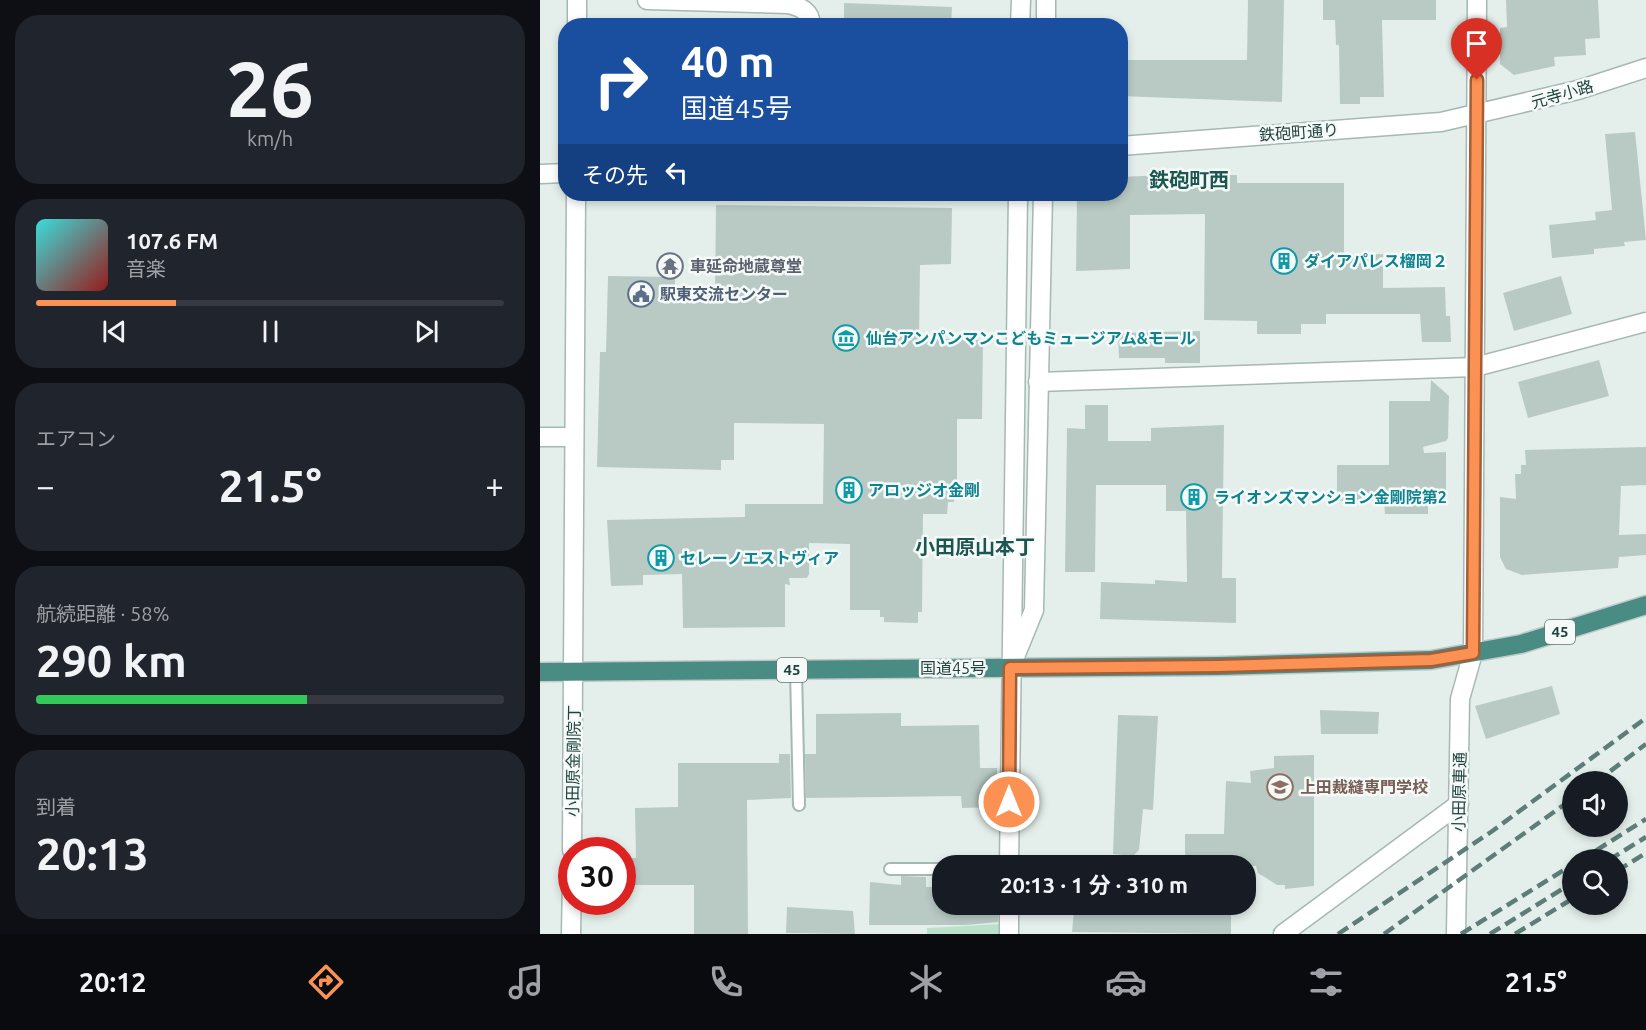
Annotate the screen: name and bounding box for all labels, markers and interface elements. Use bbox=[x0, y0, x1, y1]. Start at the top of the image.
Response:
pin bbox=[1451, 18, 1502, 80]
icon: arrive bbox=[1460, 27, 1493, 60]
text: 40 m bbox=[681, 38, 775, 85]
icon: right bbox=[582, 42, 660, 120]
text: 26 bbox=[226, 44, 314, 132]
street label: 元寺小路 bbox=[1529, 77, 1595, 111]
text: 国道45号 bbox=[681, 93, 792, 123]
street label: 鉄砲町通り bbox=[1258, 120, 1340, 144]
text: km/h bbox=[247, 127, 293, 150]
icon: left bbox=[660, 156, 693, 189]
text: その先 bbox=[582, 162, 648, 187]
district label: 鉄砲町西 bbox=[1149, 168, 1229, 191]
text: 107.6 FM bbox=[126, 228, 218, 253]
building icon: ダイアパレス榴岡２ bbox=[1269, 246, 1299, 276]
temple icon: 車延命地蔵尊堂 bbox=[655, 251, 685, 281]
place label: ダイアパレス榴岡２ bbox=[1304, 252, 1448, 270]
text: 音楽 bbox=[126, 257, 166, 280]
place label: 車延命地蔵尊堂 bbox=[690, 257, 802, 275]
public building icon: 駅東交流センター bbox=[626, 279, 656, 309]
place label: 駅東交流センター bbox=[660, 285, 788, 303]
icon: previous bbox=[98, 315, 131, 348]
icon: pause bbox=[254, 315, 287, 348]
icon: next bbox=[410, 315, 443, 348]
museum icon: 仙台アンパンマンこどもミュージアム&モール bbox=[831, 323, 861, 353]
place label: 仙台アンパンマンこどもミュージアム&モール bbox=[865, 329, 1196, 347]
text: エアコン bbox=[36, 427, 116, 450]
text: 21.5° bbox=[218, 460, 322, 511]
text: − bbox=[36, 467, 55, 504]
text: + bbox=[485, 467, 504, 504]
building icon: アロッジオ金剛 bbox=[834, 475, 864, 505]
place label: アロッジオ金剛 bbox=[868, 481, 980, 499]
building icon: ライオンズマンション金剛院第2 bbox=[1179, 482, 1209, 512]
place label: ライオンズマンション金剛院第2 bbox=[1214, 488, 1447, 506]
district label: 小田原山本丁 bbox=[915, 535, 1035, 558]
building icon: セレーノエストヴィア bbox=[646, 543, 676, 573]
place label: セレーノエストヴィア bbox=[680, 549, 839, 567]
text: 航続距離 · 58% bbox=[36, 602, 169, 625]
road number: 45 bbox=[1545, 620, 1575, 644]
text: 290 km bbox=[36, 635, 187, 686]
road number: 45 bbox=[777, 658, 807, 682]
street label: 国道45号 bbox=[920, 659, 986, 677]
street label: 小田原金剛院丁 bbox=[563, 705, 583, 817]
street label: 小田原車通 bbox=[1449, 752, 1469, 832]
position arrow bbox=[977, 770, 1041, 834]
map controls bbox=[1562, 771, 1628, 915]
button: sound bbox=[1562, 771, 1628, 837]
school or university icon: 上田裁縫専門学校 bbox=[1265, 772, 1295, 802]
place label: 上田裁縫専門学校 bbox=[1300, 778, 1428, 796]
text: 到着 bbox=[36, 795, 76, 818]
text: 20:13 bbox=[36, 828, 149, 879]
speed limit sign: 30 bbox=[558, 837, 636, 915]
button: search bbox=[1562, 849, 1628, 915]
text: 20:13 · 1 分 · 310 m bbox=[1000, 872, 1188, 897]
icon: directions bbox=[305, 961, 347, 1003]
icon: music bbox=[505, 961, 547, 1003]
icon: phone bbox=[705, 961, 747, 1003]
icon: climate bbox=[905, 961, 947, 1003]
icon: car bbox=[1105, 961, 1147, 1003]
icon: filters bbox=[1305, 961, 1347, 1003]
text: 20:12 bbox=[79, 967, 147, 997]
text: 21.5° bbox=[1505, 967, 1567, 997]

